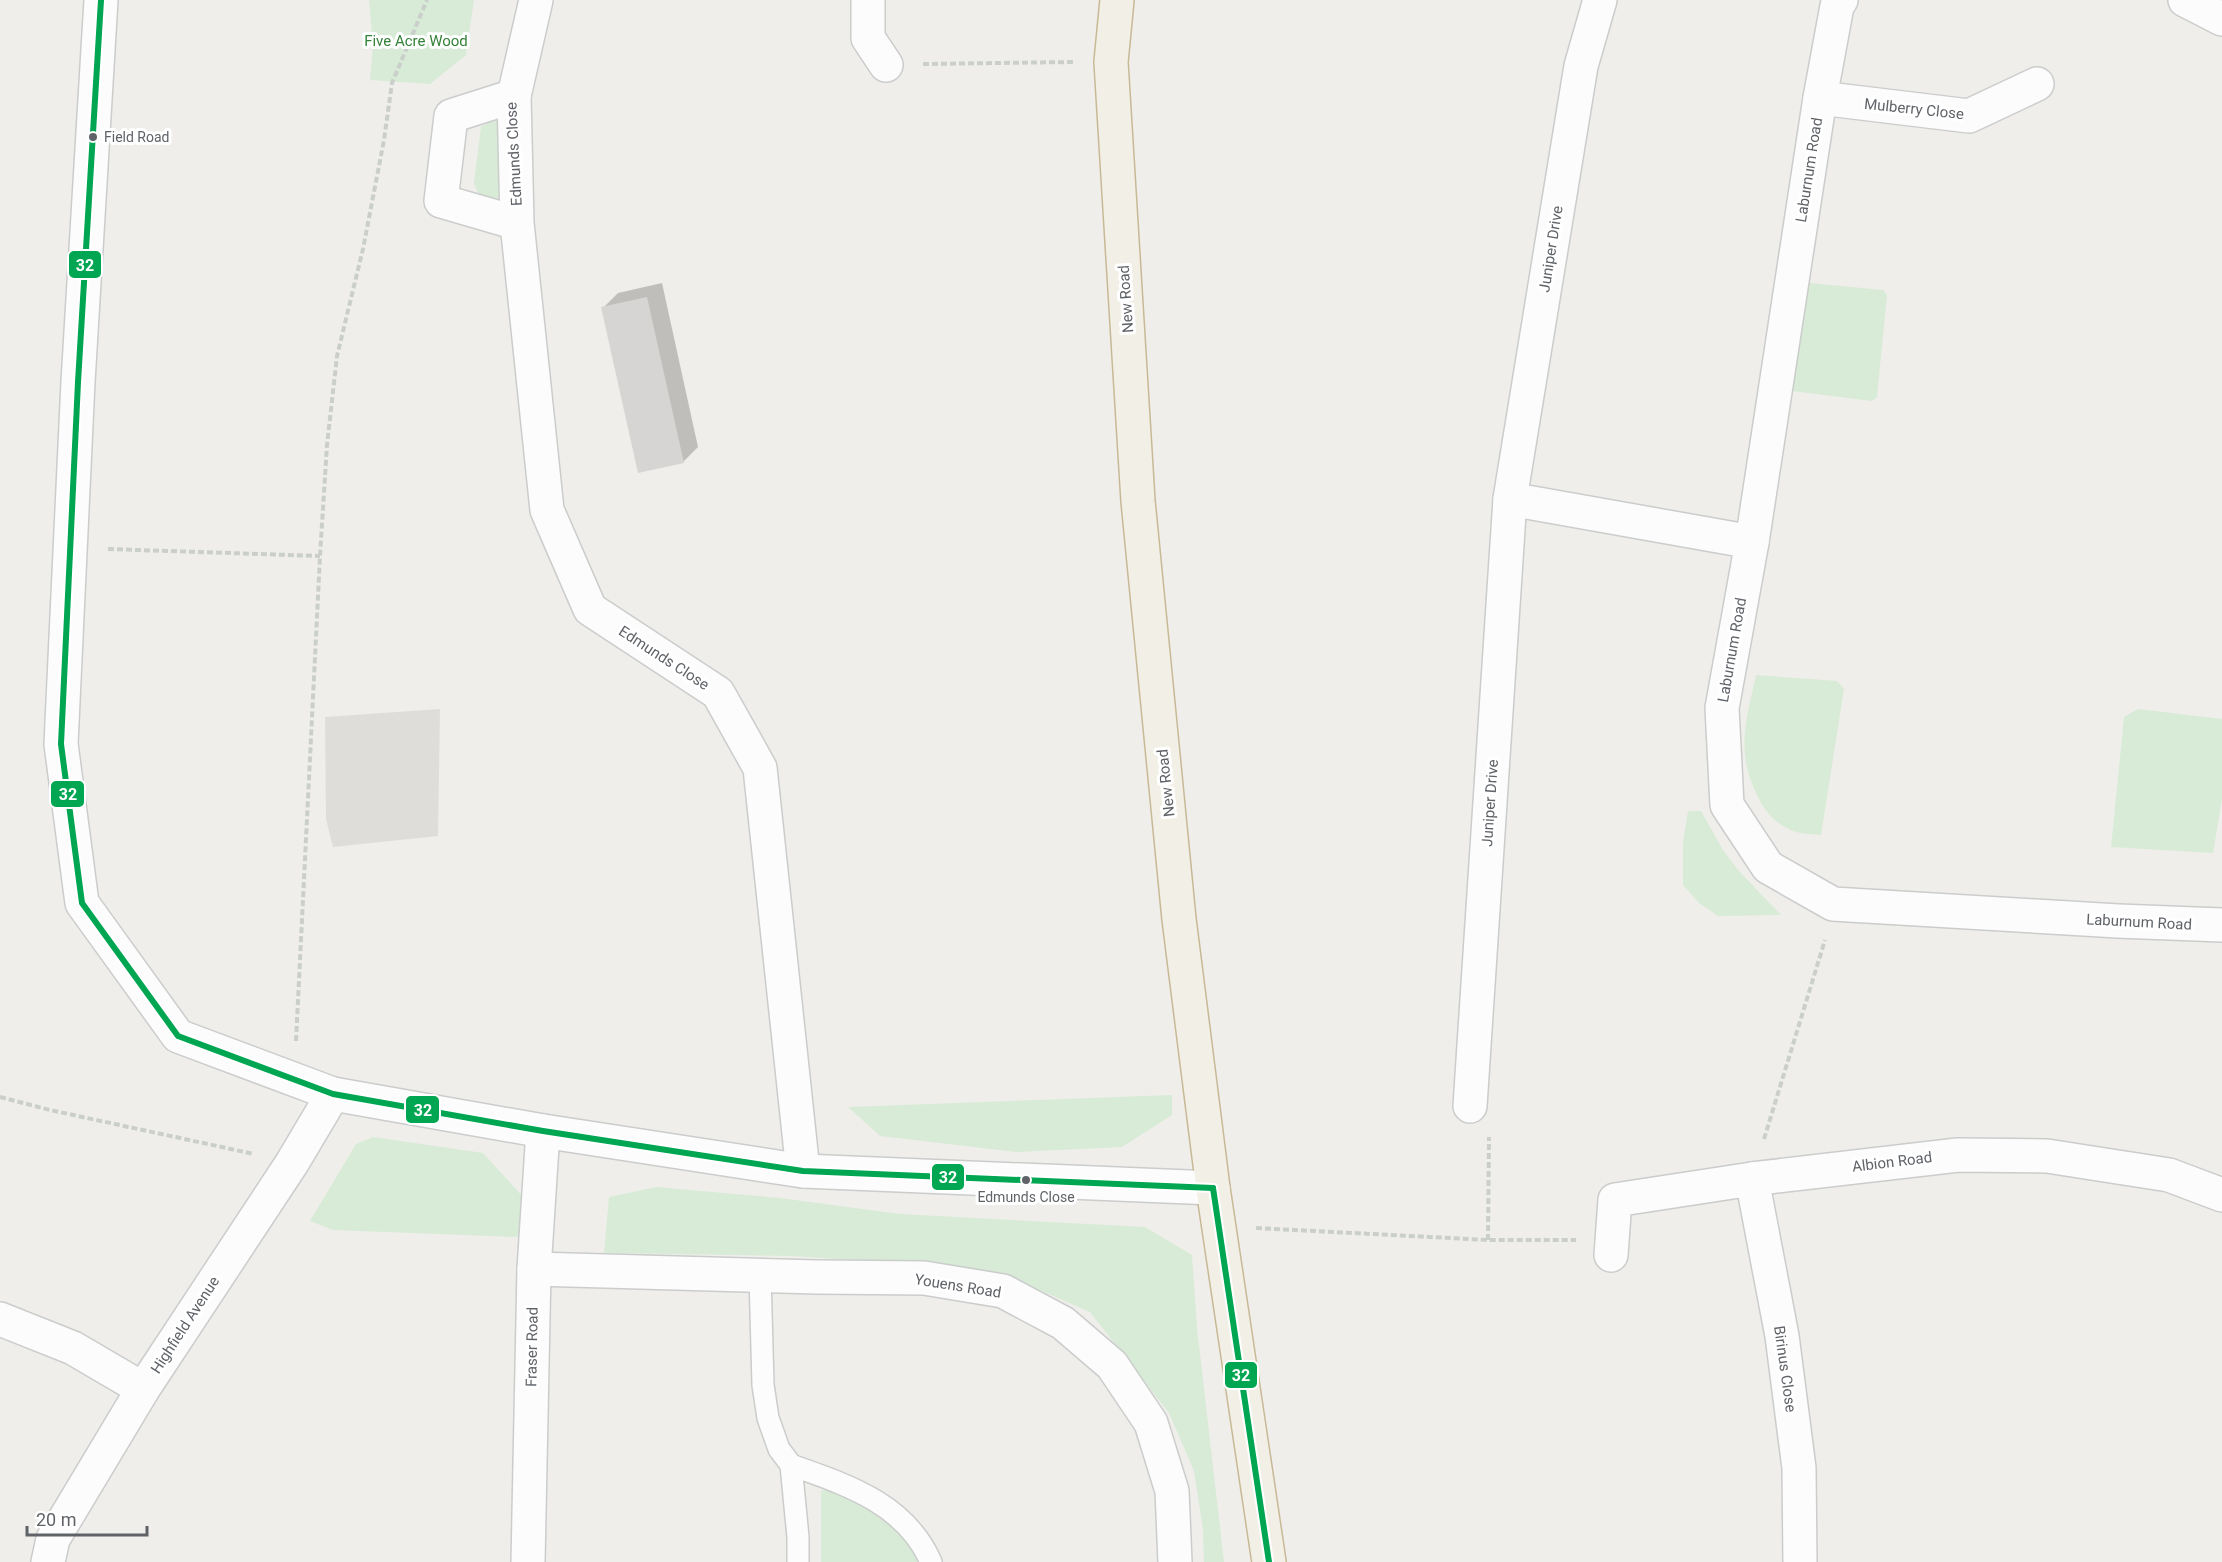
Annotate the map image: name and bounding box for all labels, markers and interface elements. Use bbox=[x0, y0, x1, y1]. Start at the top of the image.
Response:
park label: Five Acre Wood bbox=[364, 32, 468, 50]
street label: Mulberry Close bbox=[1863, 95, 1965, 123]
street label: Edmunds Close bbox=[502, 101, 526, 206]
street label: Laburnum Road bbox=[1792, 116, 1826, 224]
place label: Field Road bbox=[104, 129, 169, 145]
marker: Field Road bbox=[87, 131, 99, 143]
street label: Juniper Drive bbox=[1535, 204, 1567, 294]
line badge: 32 bbox=[68, 250, 102, 279]
text: 32 bbox=[76, 256, 94, 275]
street label: New Road bbox=[1115, 264, 1137, 334]
street label: Laburnum Road bbox=[1714, 596, 1750, 704]
street label: Edmunds Close bbox=[615, 622, 713, 694]
street label: New Road bbox=[1153, 748, 1179, 818]
street label: Juniper Drive bbox=[1478, 759, 1502, 847]
line badge: 32 bbox=[50, 780, 85, 808]
text: 32 bbox=[59, 785, 77, 804]
street label: Laburnum Road bbox=[2086, 910, 2192, 934]
line badge: 32 bbox=[405, 1095, 440, 1124]
text: 32 bbox=[414, 1101, 432, 1120]
street label: Albion Road bbox=[1851, 1148, 1933, 1176]
line badge: 32 bbox=[931, 1163, 965, 1191]
text: 32 bbox=[939, 1168, 957, 1187]
marker: Edmunds Close bbox=[1020, 1174, 1032, 1186]
place label: Edmunds Close bbox=[977, 1189, 1075, 1205]
street label: Youens Road bbox=[913, 1270, 1003, 1302]
street label: Highfield Avenue bbox=[147, 1273, 223, 1377]
street label: Fraser Road bbox=[522, 1307, 542, 1387]
street label: Birinus Close bbox=[1770, 1324, 1800, 1414]
line badge: 32 bbox=[1224, 1361, 1258, 1389]
text: 32 bbox=[1232, 1366, 1250, 1385]
scale bar bbox=[27, 1499, 147, 1537]
text: 20 m bbox=[36, 1509, 76, 1530]

